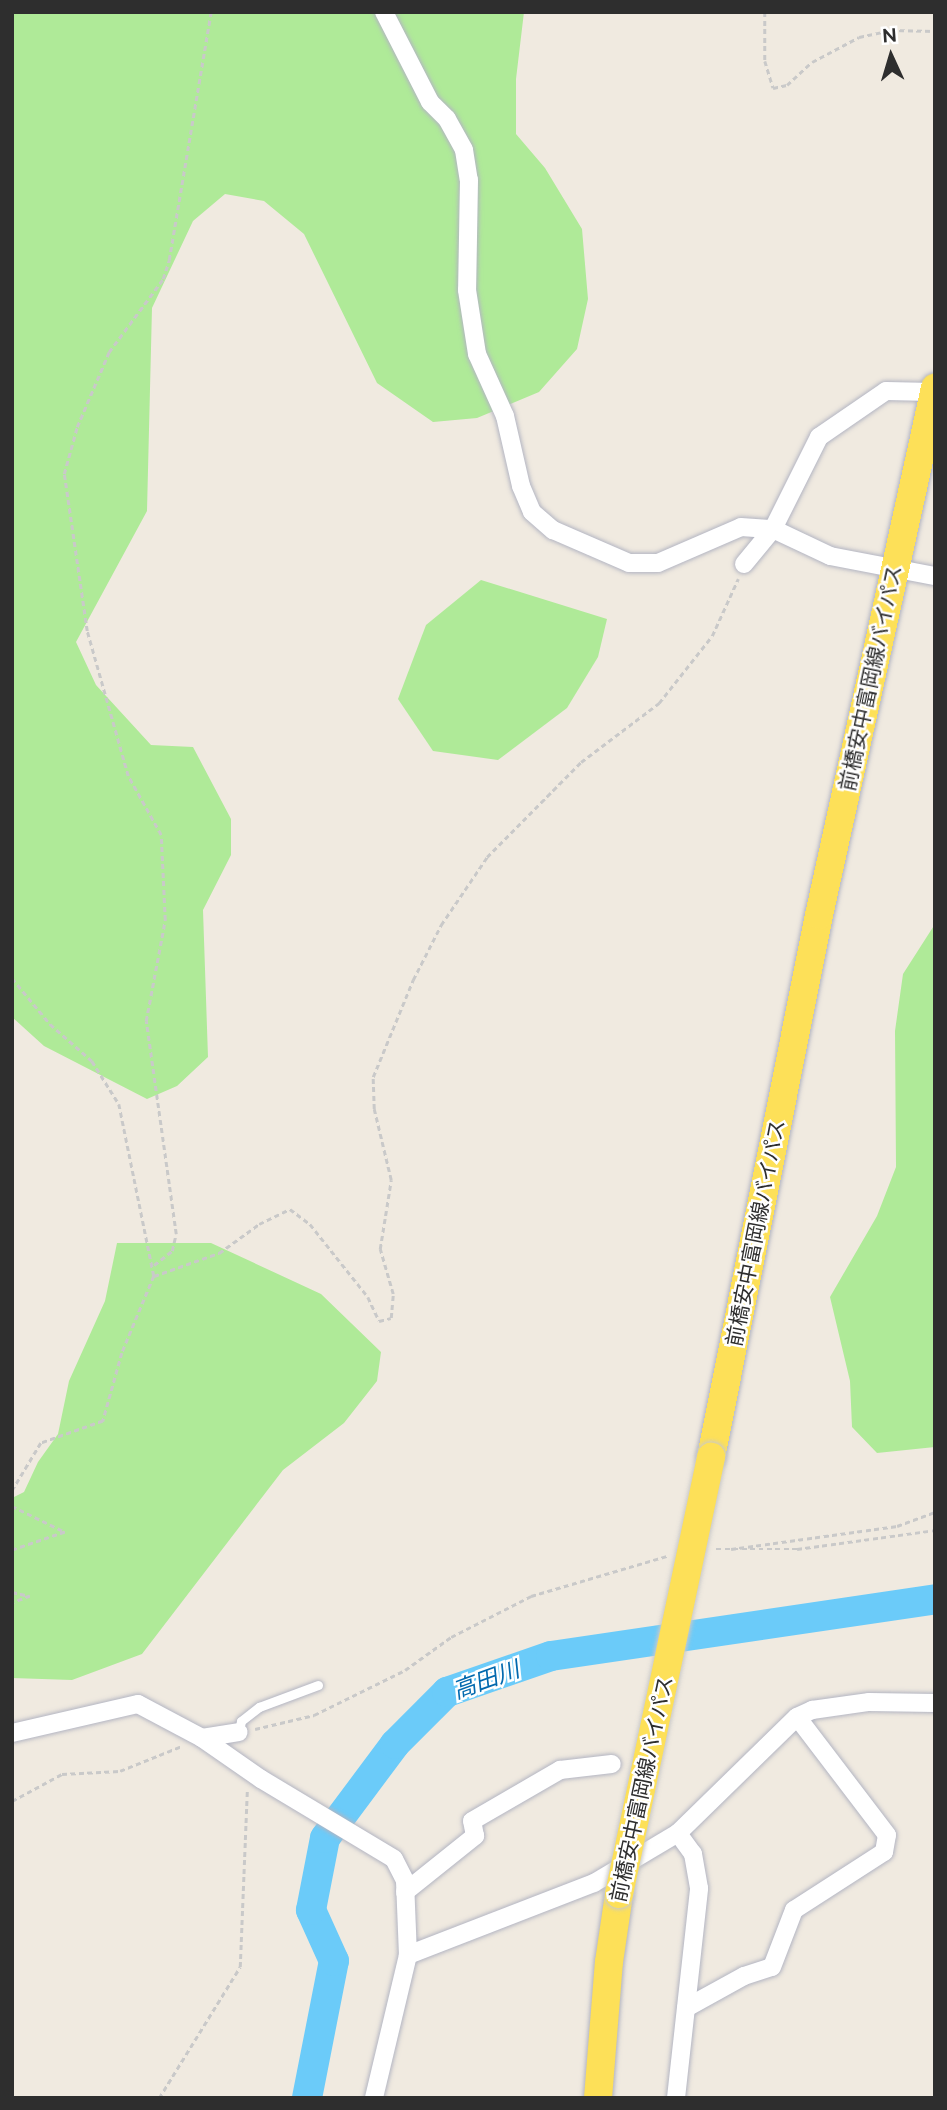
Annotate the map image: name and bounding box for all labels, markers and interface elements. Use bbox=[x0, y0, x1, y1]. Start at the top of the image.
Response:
north arrow bbox=[856, 21, 926, 91]
text: N bbox=[882, 24, 898, 47]
street label: 前橋安中富岡線バイパス bbox=[835, 562, 907, 794]
street label: 前橋安中富岡線バイパス bbox=[722, 1117, 790, 1349]
water label: 高田川 bbox=[449, 1655, 523, 1705]
street label: 前橋安中富岡線バイパス bbox=[606, 1673, 678, 1905]

